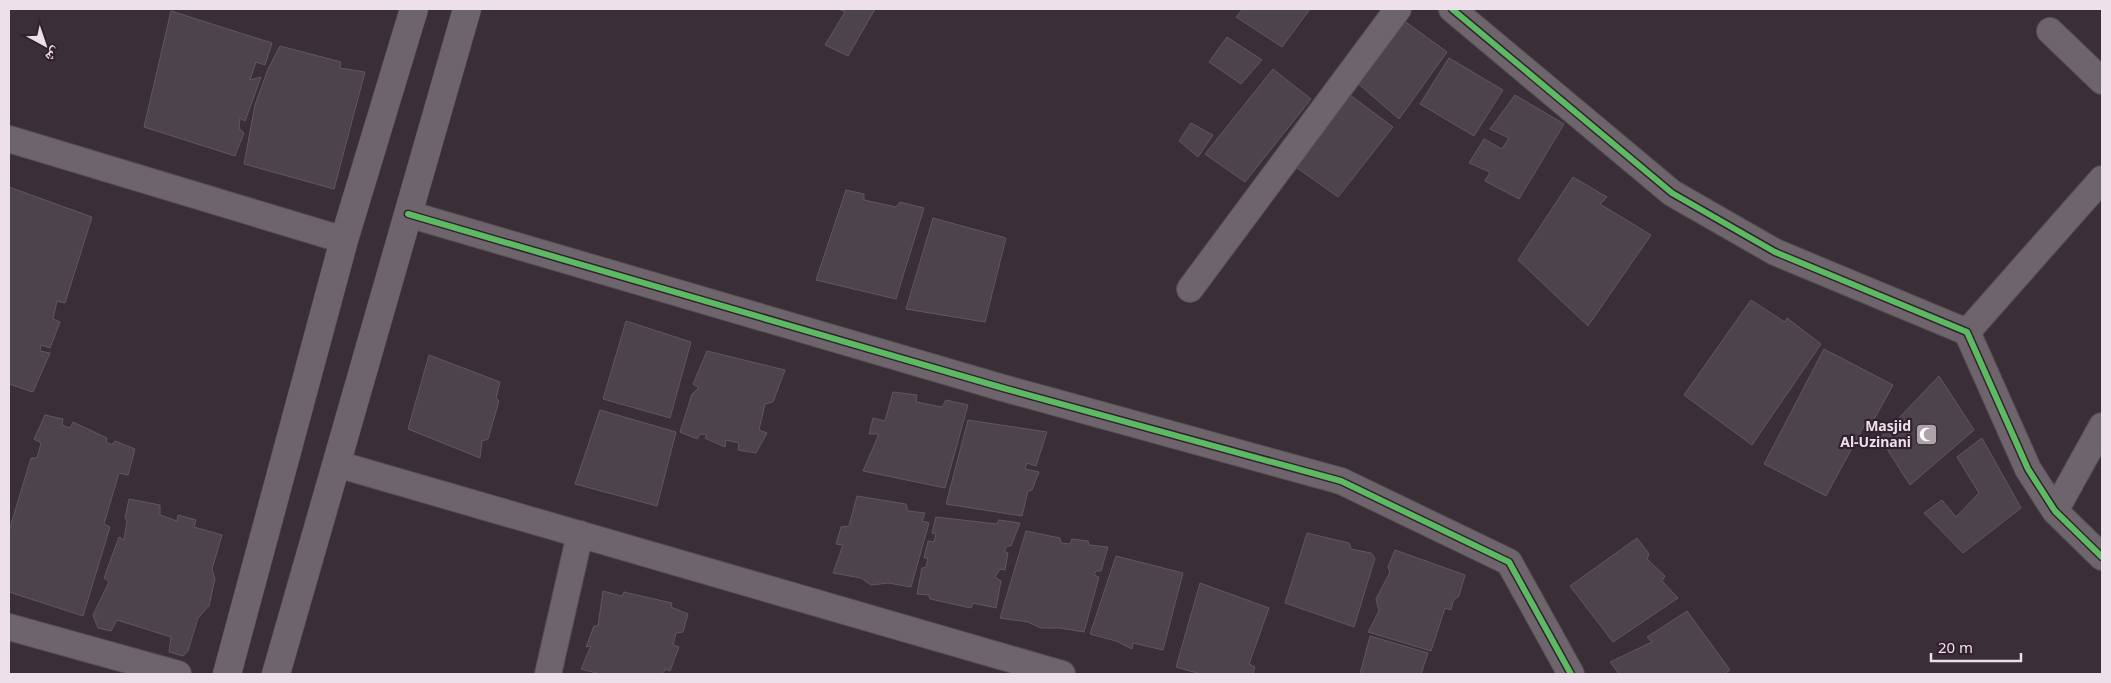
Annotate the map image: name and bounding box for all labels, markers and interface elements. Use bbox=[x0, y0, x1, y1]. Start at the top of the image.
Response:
north arrow bbox=[20, 20, 70, 70]
text: ش bbox=[42, 43, 65, 67]
place label: Masjid Al-Uzinani bbox=[1840, 416, 1911, 451]
mosque icon: Masjid Al-Uzinani bbox=[1915, 422, 1939, 446]
scale bar bbox=[1931, 630, 2021, 662]
text: 20 m bbox=[1938, 637, 1973, 657]

